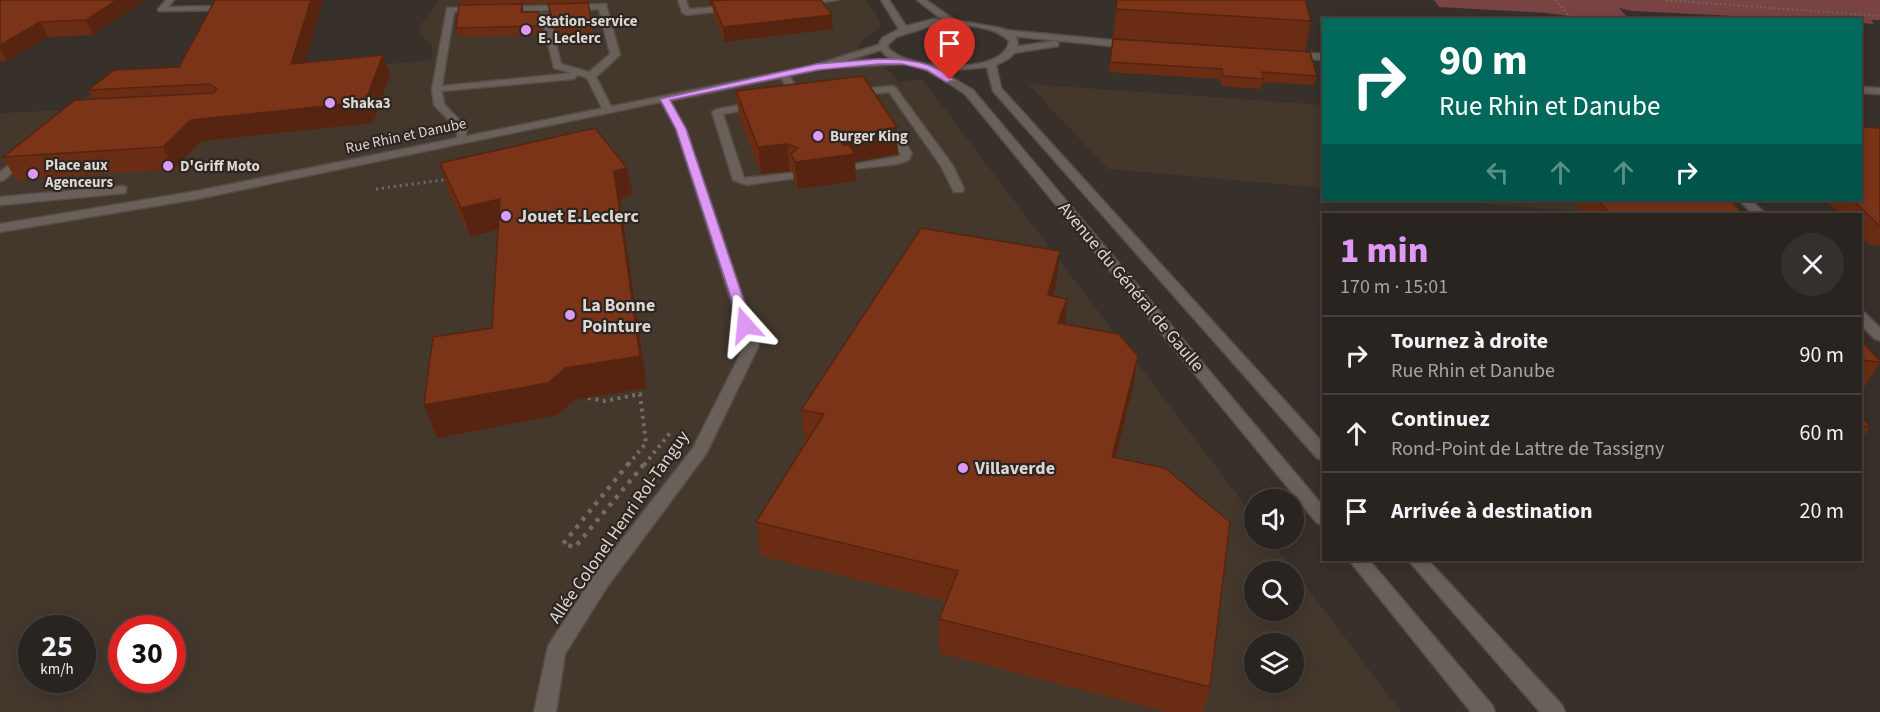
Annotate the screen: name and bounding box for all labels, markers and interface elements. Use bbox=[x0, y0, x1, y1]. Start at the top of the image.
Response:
place label: Station-service E. Leclerc bbox=[538, 11, 638, 49]
pin bbox=[924, 18, 975, 80]
marker: Station-service E. Leclerc bbox=[519, 23, 533, 37]
icon: arrive bbox=[933, 27, 966, 60]
text: 90 m bbox=[1439, 31, 1528, 91]
icon: right bbox=[1340, 42, 1418, 120]
text: Rue Rhin et Danube bbox=[1439, 87, 1660, 126]
place label: Shaka3 bbox=[342, 93, 391, 114]
marker: Shaka3 bbox=[323, 96, 337, 110]
street label: Rue Rhin et Danube bbox=[344, 113, 468, 159]
place label: Burger King bbox=[830, 126, 908, 147]
marker: Burger King bbox=[811, 129, 825, 143]
place label: Place aux Agenceurs bbox=[44, 155, 113, 193]
place label: D'Griff Moto bbox=[180, 156, 260, 177]
icon: left bbox=[1481, 156, 1514, 189]
icon: ahead bbox=[1544, 156, 1577, 189]
icon: ahead bbox=[1607, 156, 1640, 189]
icon: right bbox=[1670, 156, 1703, 189]
marker: D'Griff Moto bbox=[161, 159, 175, 173]
marker: Place aux Agenceurs bbox=[26, 167, 40, 181]
street label: Avenue du Général de Gaulle bbox=[1052, 197, 1210, 377]
place label: Jouet E.Leclerc bbox=[518, 204, 640, 229]
marker: Jouet E.Leclerc bbox=[499, 209, 513, 223]
text: 1 min bbox=[1340, 225, 1428, 276]
button: close bbox=[1781, 233, 1844, 296]
text: 170 m · 15:01 bbox=[1340, 273, 1448, 301]
place label: La Bonne Pointure bbox=[582, 293, 655, 339]
position arrow bbox=[713, 293, 777, 357]
marker: La Bonne Pointure bbox=[563, 308, 577, 322]
text: Tournez à droite bbox=[1391, 325, 1548, 357]
icon: right bbox=[1340, 339, 1373, 372]
text: 90 m bbox=[1799, 339, 1844, 371]
text: Rue Rhin et Danube bbox=[1391, 357, 1555, 385]
text: Continuez bbox=[1391, 403, 1490, 435]
icon: ahead bbox=[1340, 417, 1373, 450]
text: 60 m bbox=[1799, 417, 1844, 449]
street label: Allée Colonel Henri Rol-Tanguy bbox=[543, 425, 696, 628]
text: Rond-Point de Lattre de Tassigny bbox=[1391, 435, 1664, 463]
place label: Villaverde bbox=[974, 456, 1055, 481]
marker: Villaverde bbox=[956, 461, 970, 475]
map controls bbox=[1244, 489, 1304, 693]
button: sound bbox=[1244, 489, 1304, 549]
icon: arrive bbox=[1340, 495, 1373, 528]
text: Arrivée à destination bbox=[1391, 495, 1593, 527]
text: 20 m bbox=[1799, 495, 1844, 527]
button: search bbox=[1244, 561, 1304, 621]
speed limit sign: 30 bbox=[108, 615, 186, 693]
text: 25 bbox=[41, 625, 73, 668]
button: layers bbox=[1244, 633, 1304, 693]
text: km/h bbox=[40, 659, 74, 680]

